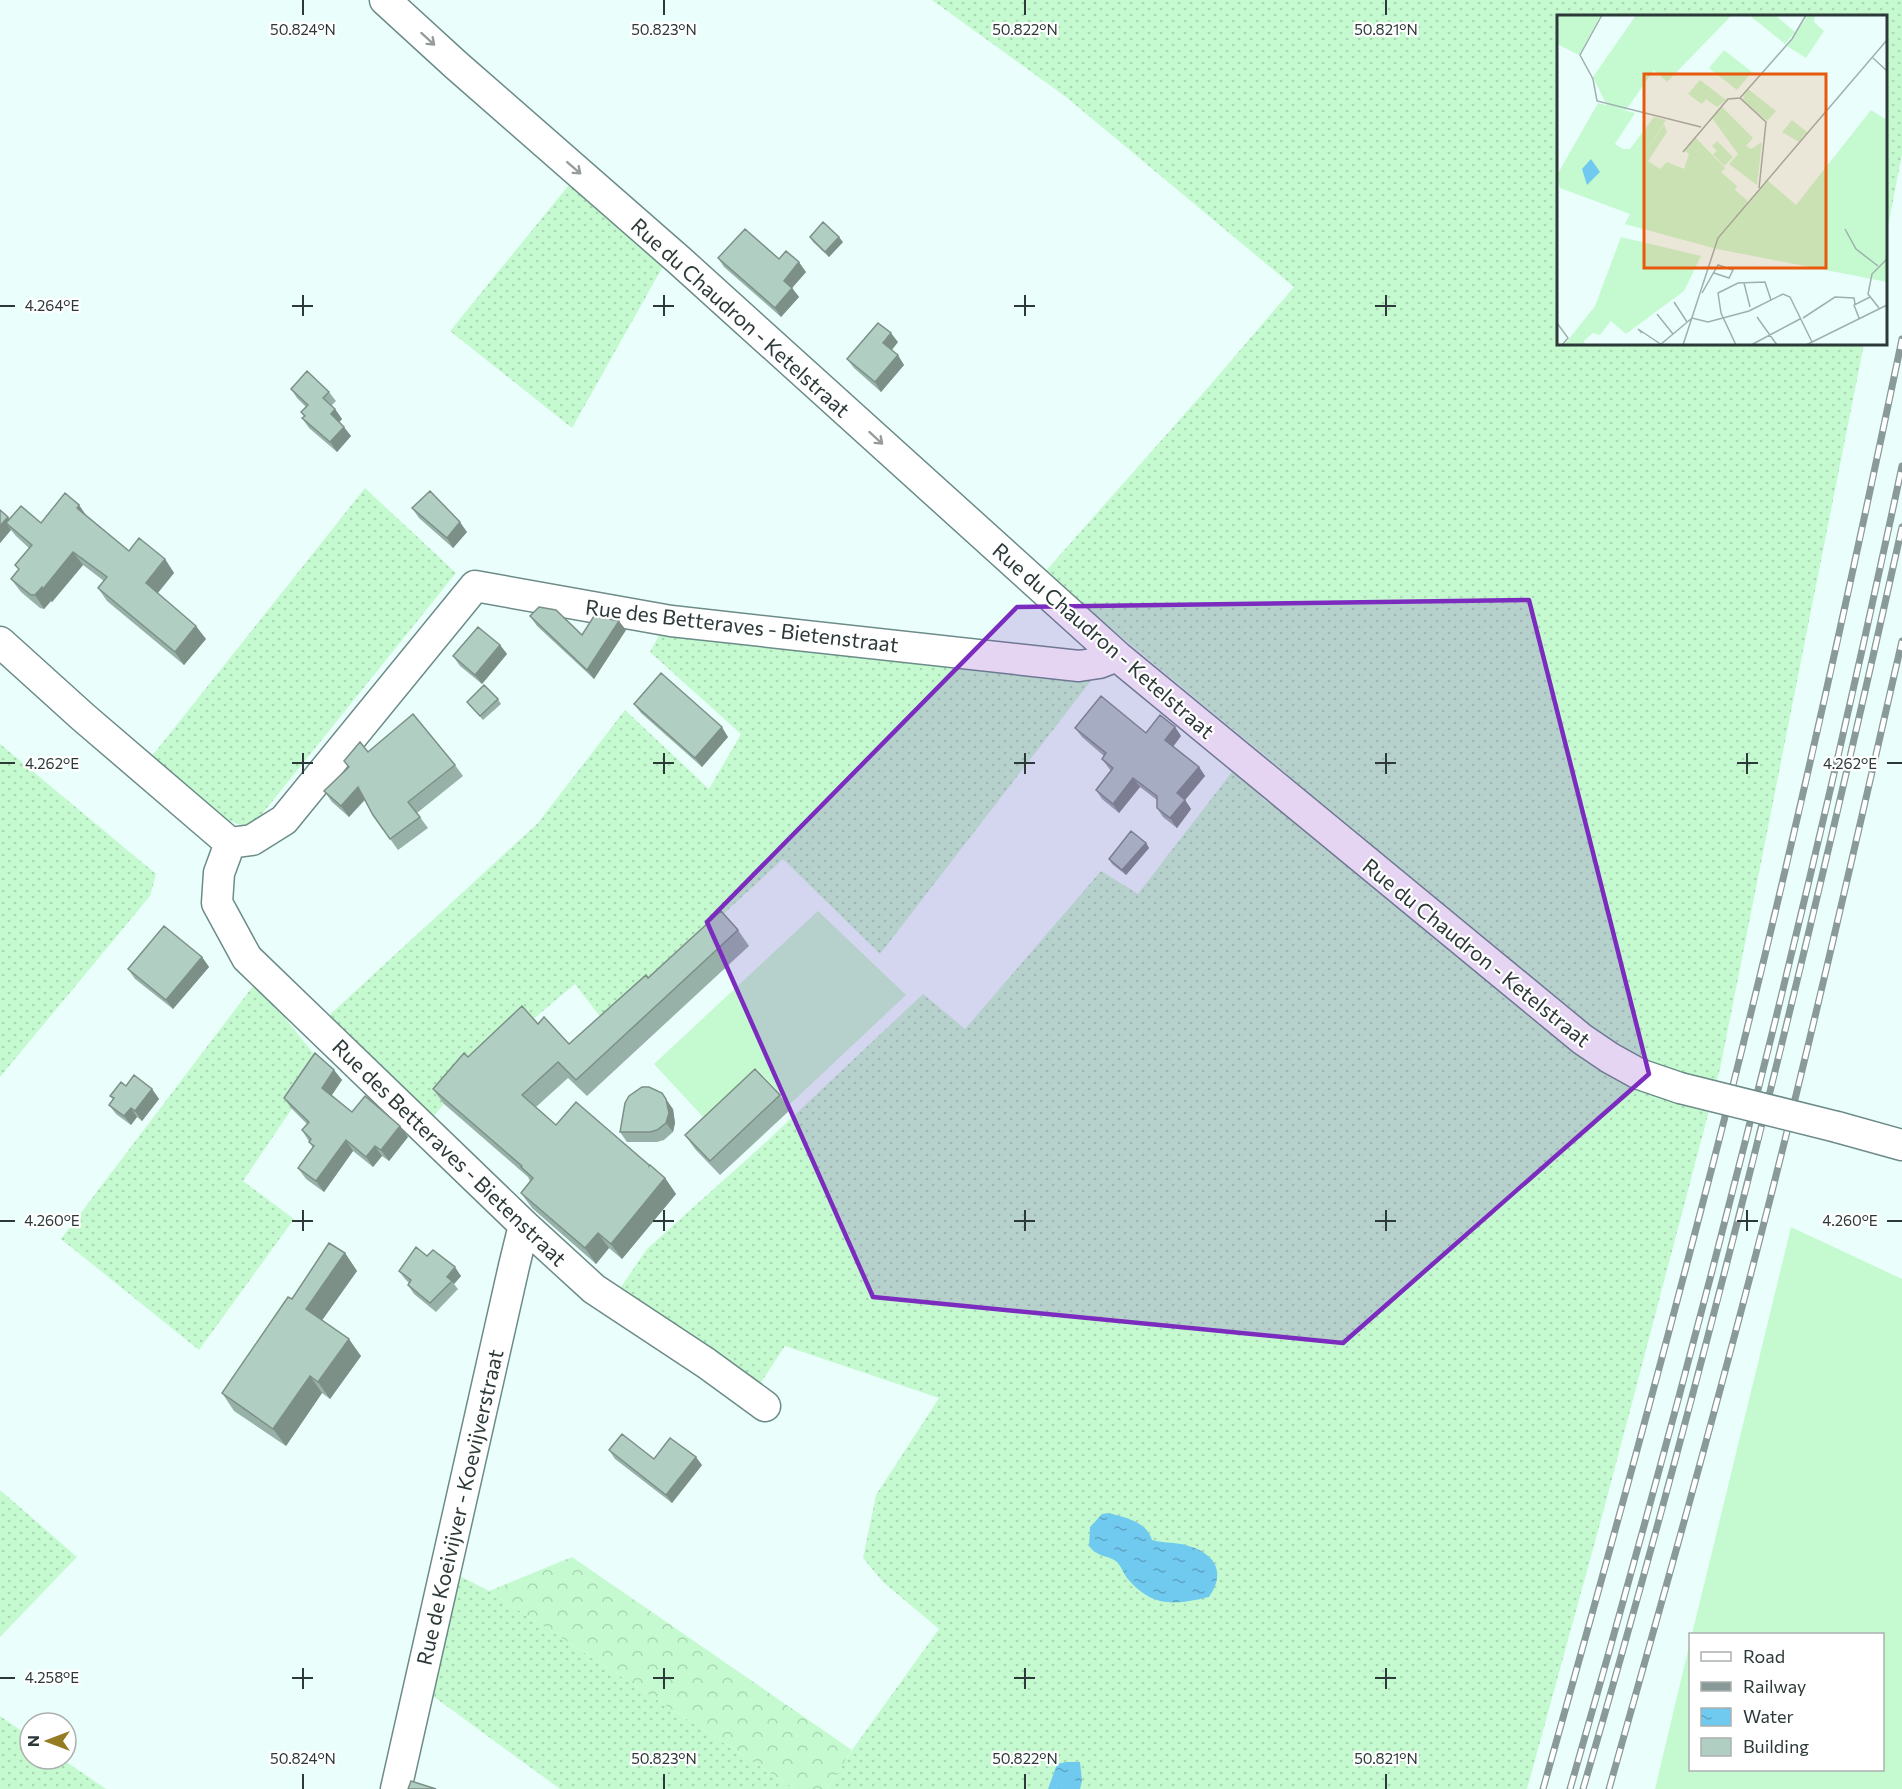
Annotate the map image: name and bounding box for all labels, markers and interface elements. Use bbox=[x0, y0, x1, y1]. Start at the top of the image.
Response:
inset map bbox=[1557, 15, 1887, 345]
text: 50.824°N bbox=[270, 20, 336, 38]
text: 50.823°N bbox=[631, 20, 697, 38]
text: 50.822°N bbox=[992, 20, 1058, 38]
text: 50.821°N bbox=[1354, 20, 1418, 38]
one-way arrow bbox=[420, 32, 435, 46]
one-way arrow bbox=[566, 161, 582, 175]
street label: Rue du Chaudron - Ketelstraat bbox=[627, 212, 855, 422]
text: 4.264°E bbox=[25, 296, 79, 314]
one-way arrow bbox=[869, 431, 884, 445]
street label: Rue du Chaudron - Ketelstraat bbox=[988, 537, 1220, 743]
street label: Rue des Betteraves - Bietenstraat bbox=[584, 593, 900, 657]
text: 4.262°E bbox=[25, 754, 79, 772]
text: 4.262°E bbox=[1823, 754, 1877, 772]
street label: Rue du Chaudron - Ketelstraat bbox=[1358, 852, 1596, 1052]
street label: Rue des Betteraves - Bietenstraat bbox=[328, 1033, 572, 1271]
text: 4.260°E bbox=[24, 1211, 80, 1229]
text: 4.260°E bbox=[1822, 1211, 1878, 1229]
street label: Rue de Koeivijver - Koevijverstraat bbox=[410, 1347, 508, 1667]
legend bbox=[1689, 1633, 1884, 1771]
text: Road bbox=[1743, 1645, 1785, 1667]
text: 4.258°E bbox=[25, 1668, 79, 1686]
text: Railway bbox=[1743, 1675, 1806, 1697]
text: Water bbox=[1743, 1705, 1794, 1727]
north arrow bbox=[18, 1711, 78, 1771]
text: N bbox=[23, 1735, 42, 1747]
text: Building bbox=[1743, 1735, 1809, 1757]
text: 50.824°N bbox=[270, 1749, 336, 1767]
text: 50.823°N bbox=[631, 1749, 697, 1767]
text: 50.822°N bbox=[992, 1749, 1058, 1767]
text: 50.821°N bbox=[1354, 1749, 1418, 1767]

